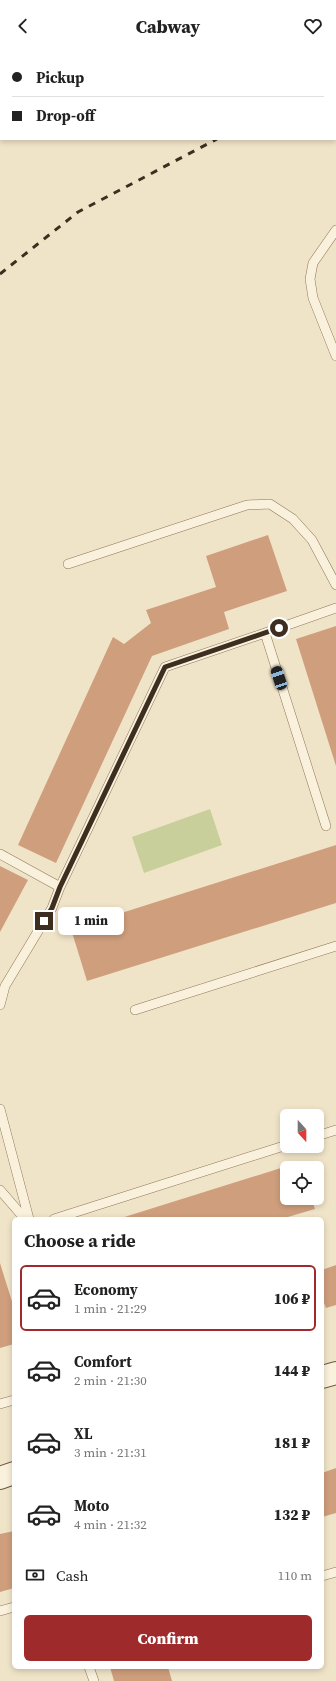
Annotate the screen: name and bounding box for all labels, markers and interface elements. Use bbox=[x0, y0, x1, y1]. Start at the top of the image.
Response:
text: Cabway bbox=[136, 14, 200, 39]
icon: back bbox=[12, 15, 34, 37]
icon: heart bbox=[302, 15, 324, 37]
text: Pickup bbox=[36, 67, 84, 88]
text: Drop-off bbox=[36, 105, 95, 126]
route start bbox=[270, 619, 288, 637]
car bbox=[270, 665, 288, 691]
callout: 1 min bbox=[58, 907, 124, 935]
route end bbox=[35, 912, 53, 930]
text: 1 min bbox=[74, 912, 108, 929]
north arrow bbox=[280, 1109, 324, 1153]
map controls bbox=[280, 1109, 324, 1205]
button: locate bbox=[280, 1161, 324, 1205]
text: Choose a ride bbox=[24, 1228, 136, 1253]
text: Economy bbox=[74, 1279, 138, 1300]
icon: car bbox=[26, 1280, 62, 1316]
text: 106 ₽ bbox=[274, 1288, 310, 1309]
text: 1 min · 21:29 bbox=[74, 1300, 147, 1317]
text: Comfort bbox=[74, 1351, 132, 1372]
icon: car bbox=[26, 1352, 62, 1388]
text: 144 ₽ bbox=[274, 1360, 310, 1381]
text: 2 min · 21:30 bbox=[74, 1372, 147, 1389]
text: XL bbox=[74, 1423, 93, 1444]
icon: car bbox=[26, 1424, 62, 1460]
text: 181 ₽ bbox=[274, 1432, 310, 1453]
text: 3 min · 21:31 bbox=[74, 1444, 147, 1461]
text: Moto bbox=[74, 1495, 109, 1516]
icon: car bbox=[26, 1496, 62, 1532]
text: 132 ₽ bbox=[274, 1504, 310, 1525]
text: 4 min · 21:32 bbox=[74, 1516, 147, 1533]
icon: cash bbox=[24, 1564, 46, 1586]
text: Cash bbox=[56, 1565, 88, 1586]
text: 110 m bbox=[278, 1567, 312, 1584]
button: Confirm bbox=[24, 1615, 312, 1661]

